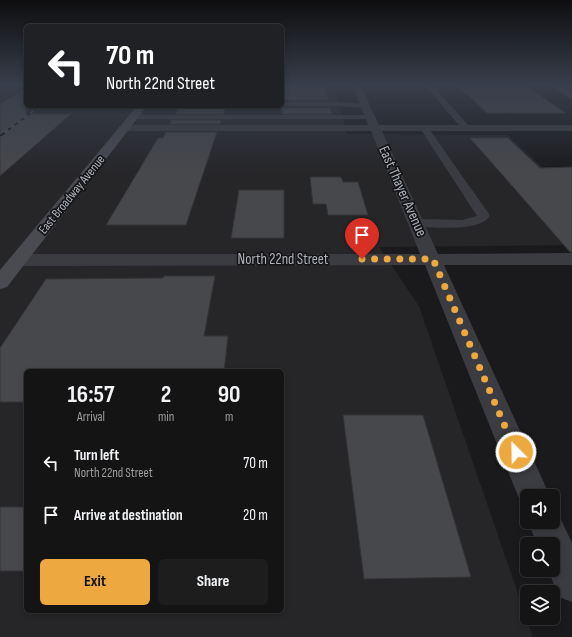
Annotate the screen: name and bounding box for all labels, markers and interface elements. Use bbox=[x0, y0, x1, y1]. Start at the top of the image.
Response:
text: 70 m bbox=[106, 39, 154, 72]
icon: left bbox=[40, 40, 92, 92]
text: North 22nd Street bbox=[106, 73, 215, 94]
street label: East Thayer Avenue bbox=[374, 143, 431, 239]
street label: East Broadway Avenue bbox=[35, 152, 108, 237]
pin bbox=[345, 218, 379, 259]
icon: arrive bbox=[351, 224, 373, 246]
street label: North 22nd Street bbox=[238, 250, 329, 269]
text: 16:57 bbox=[67, 380, 114, 409]
text: 2 bbox=[161, 380, 171, 409]
text: 90 bbox=[218, 380, 241, 409]
text: Arrival bbox=[77, 409, 105, 425]
text: min bbox=[158, 409, 174, 425]
text: m bbox=[225, 409, 233, 425]
position arrow bbox=[495, 431, 537, 473]
text: Turn left bbox=[74, 446, 119, 465]
icon: left bbox=[40, 452, 62, 474]
text: 70 m bbox=[243, 454, 268, 473]
text: North 22nd Street bbox=[74, 465, 153, 481]
map controls bbox=[520, 489, 560, 625]
button: sound bbox=[520, 489, 560, 529]
icon: arrive bbox=[40, 504, 62, 526]
text: Arrive at destination bbox=[74, 506, 183, 525]
text: 20 m bbox=[243, 506, 268, 525]
button: search bbox=[520, 537, 560, 577]
button: Exit bbox=[40, 559, 150, 605]
button: Share bbox=[158, 559, 268, 605]
button: layers bbox=[520, 585, 560, 625]

